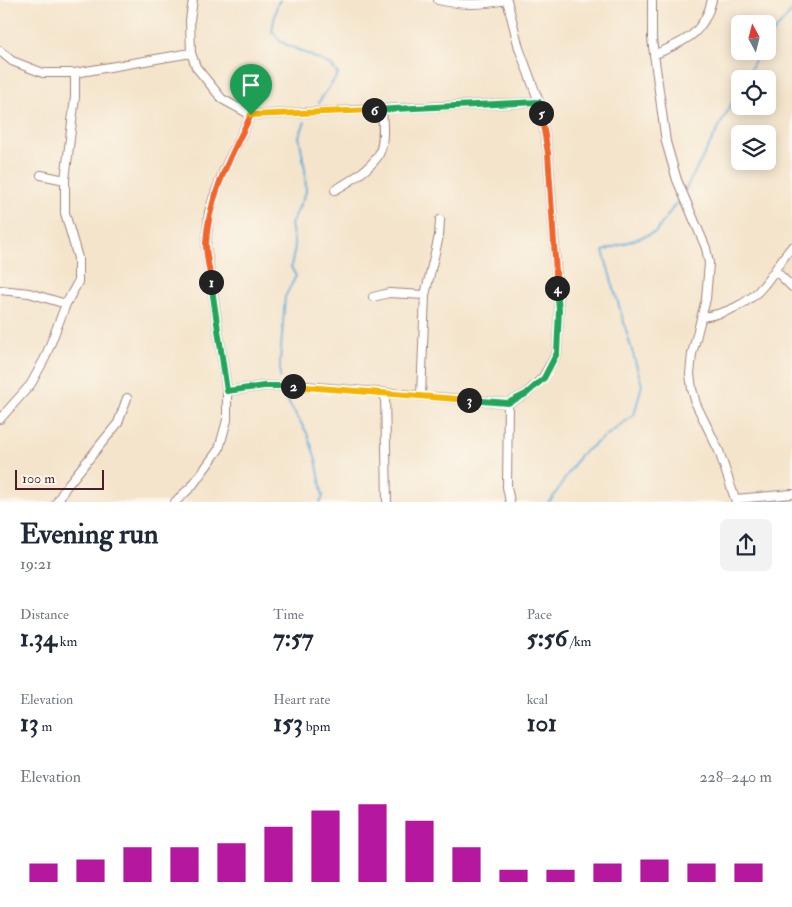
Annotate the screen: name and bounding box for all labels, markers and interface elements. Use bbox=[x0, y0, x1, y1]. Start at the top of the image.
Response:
north arrow bbox=[731, 15, 776, 60]
map controls bbox=[731, 15, 776, 170]
pin bbox=[230, 64, 272, 115]
button: locate bbox=[731, 70, 776, 115]
icon: arrive bbox=[237, 71, 265, 99]
pin: 6 bbox=[362, 98, 386, 122]
pin: 5 bbox=[528, 100, 554, 126]
text: 6 bbox=[371, 102, 378, 119]
text: 5 bbox=[538, 105, 545, 122]
button: layers bbox=[731, 125, 776, 170]
pin: 1 bbox=[198, 270, 224, 294]
text: 1 bbox=[209, 274, 214, 291]
pin: 4 bbox=[544, 276, 570, 300]
text: 4 bbox=[554, 280, 561, 297]
pin: 2 bbox=[280, 374, 306, 398]
text: 2 bbox=[290, 378, 297, 395]
pin: 3 bbox=[456, 388, 482, 412]
text: 3 bbox=[467, 392, 472, 409]
scale bar bbox=[15, 467, 104, 490]
text: 100 m bbox=[22, 470, 55, 487]
text: Evening run bbox=[20, 517, 158, 552]
button: share bbox=[720, 519, 772, 571]
text: 19:21 bbox=[20, 554, 52, 574]
text: Distance bbox=[20, 606, 69, 623]
text: Time bbox=[273, 606, 304, 623]
text: Pace bbox=[527, 606, 552, 623]
text: 1.34 bbox=[20, 623, 57, 654]
text: 7:57 bbox=[273, 623, 313, 654]
text: 5:56 bbox=[527, 623, 567, 654]
text: km bbox=[57, 633, 77, 650]
text: /km bbox=[567, 633, 591, 650]
text: Elevation bbox=[20, 691, 73, 708]
text: Heart rate bbox=[273, 691, 330, 708]
text: kcal bbox=[527, 691, 548, 708]
text: 13 bbox=[20, 708, 39, 739]
text: 153 bbox=[273, 708, 303, 739]
text: 101 bbox=[527, 708, 557, 739]
text: m bbox=[39, 718, 52, 735]
text: bpm bbox=[303, 718, 331, 735]
text: Elevation bbox=[20, 767, 81, 787]
text: 228–240 m bbox=[699, 767, 772, 787]

